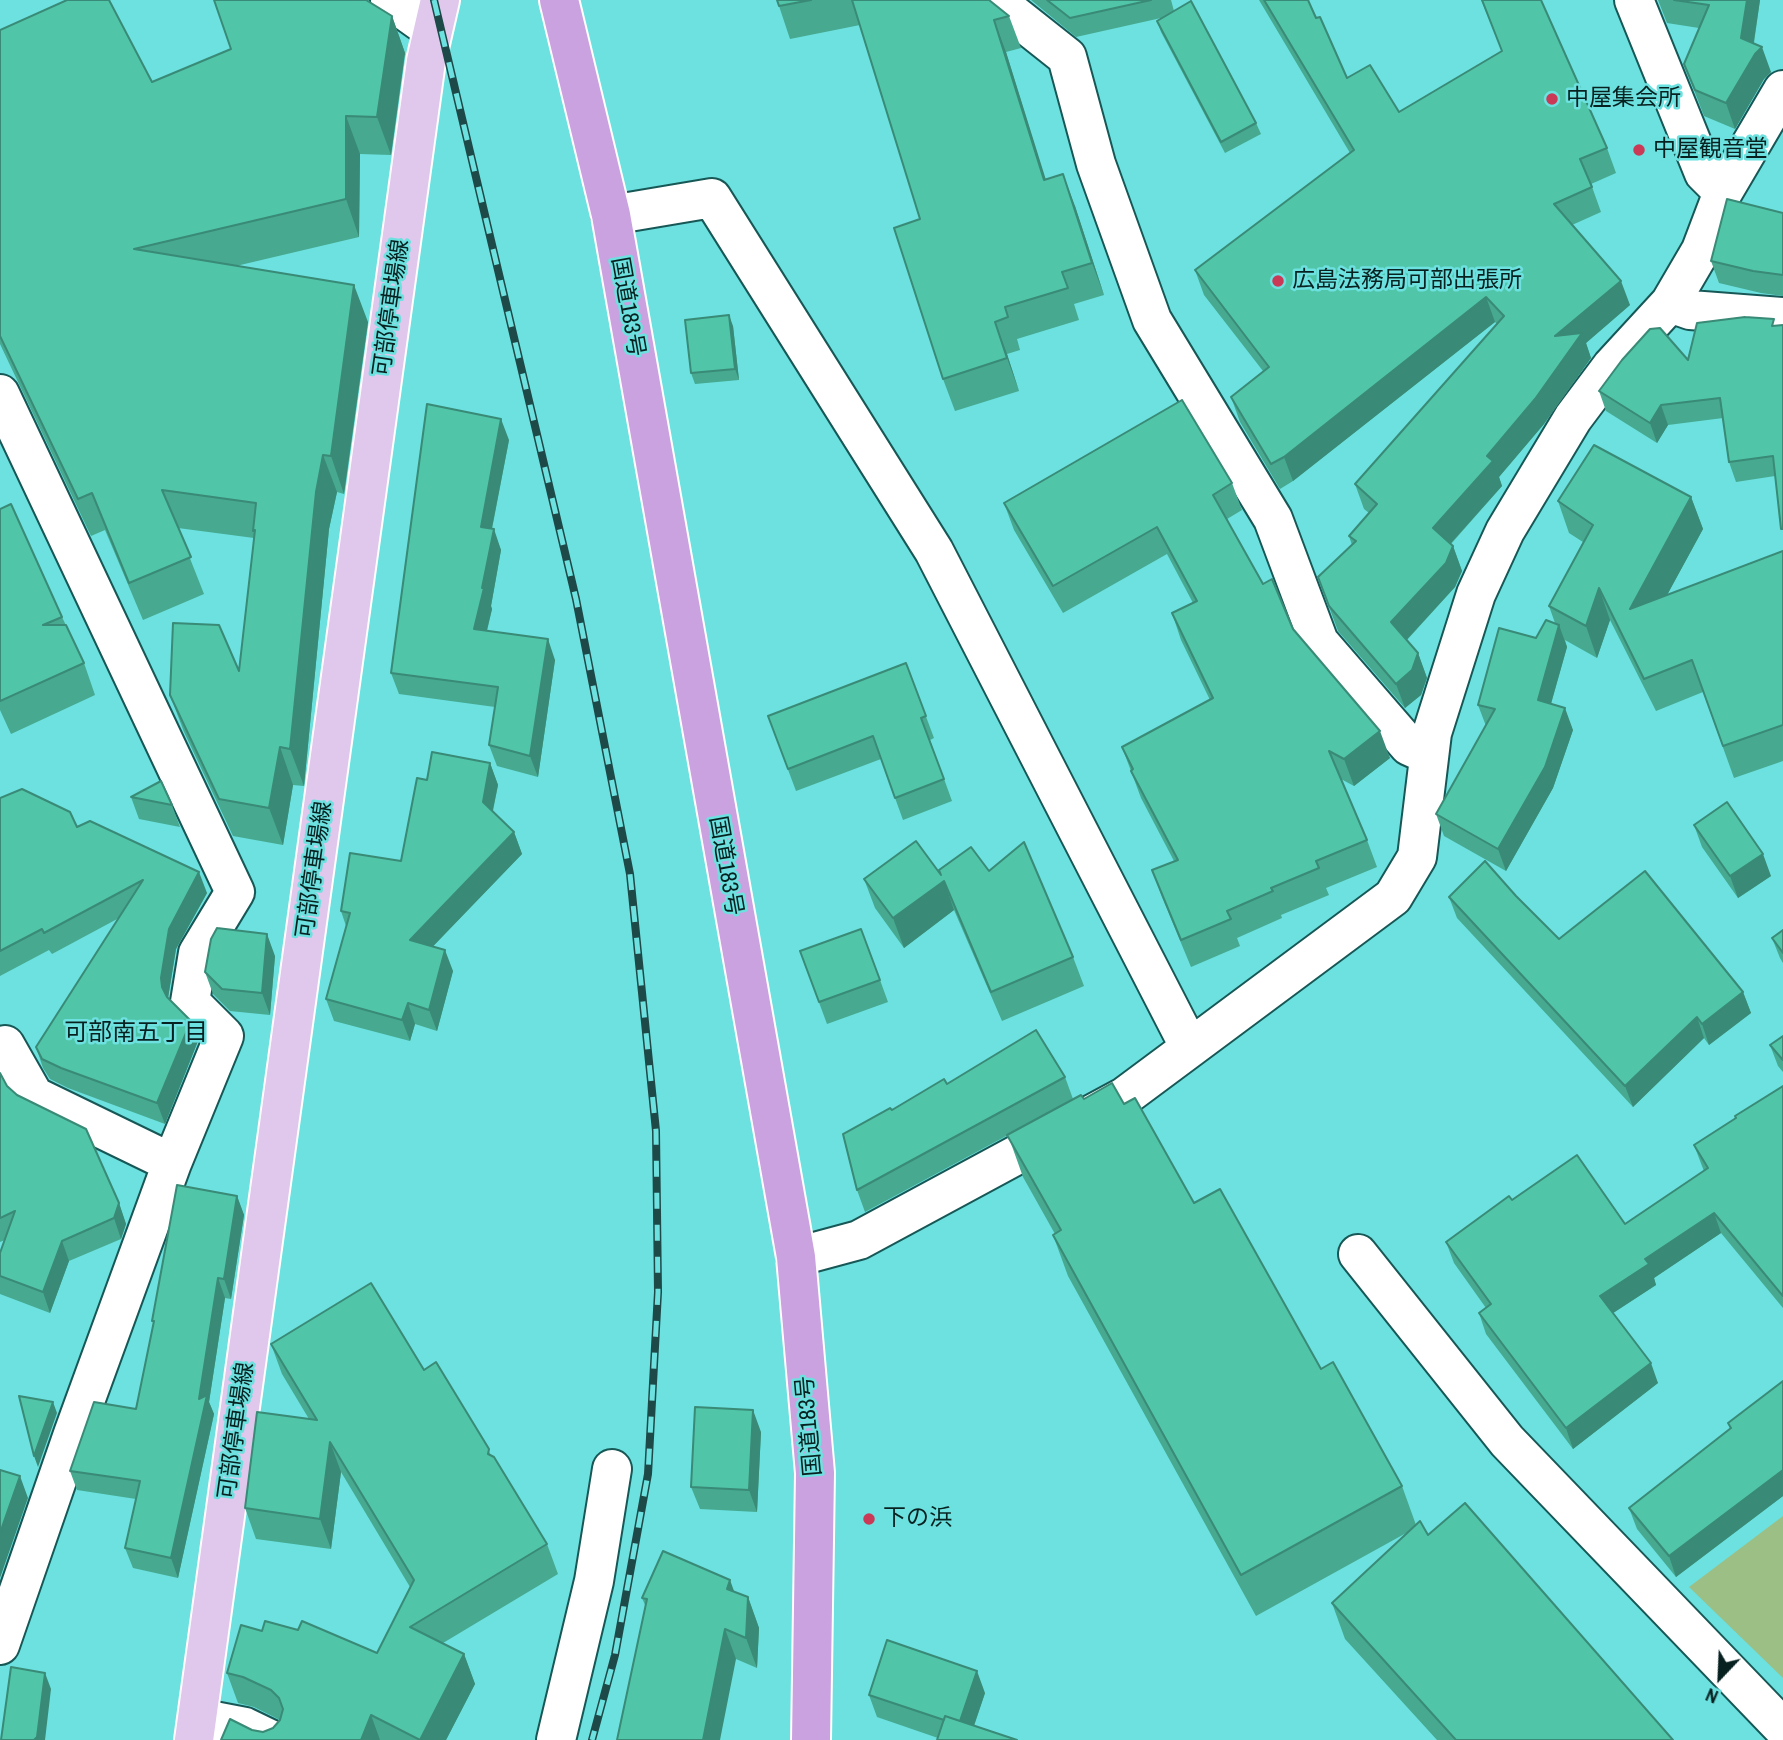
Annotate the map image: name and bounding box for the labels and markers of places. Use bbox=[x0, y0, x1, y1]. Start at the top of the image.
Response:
place label: 中屋集会所 bbox=[1566, 85, 1681, 113]
marker: 中屋集会所 bbox=[1544, 91, 1560, 107]
place label: 中屋観音堂 bbox=[1653, 136, 1768, 164]
marker: 中屋観音堂 bbox=[1631, 142, 1647, 158]
place label: 広島法務局可部出張所 bbox=[1292, 267, 1522, 295]
marker: 広島法務局可部出張所 bbox=[1270, 273, 1286, 289]
place label: 下の浜 bbox=[883, 1505, 952, 1533]
marker: 下の浜 bbox=[861, 1511, 877, 1527]

